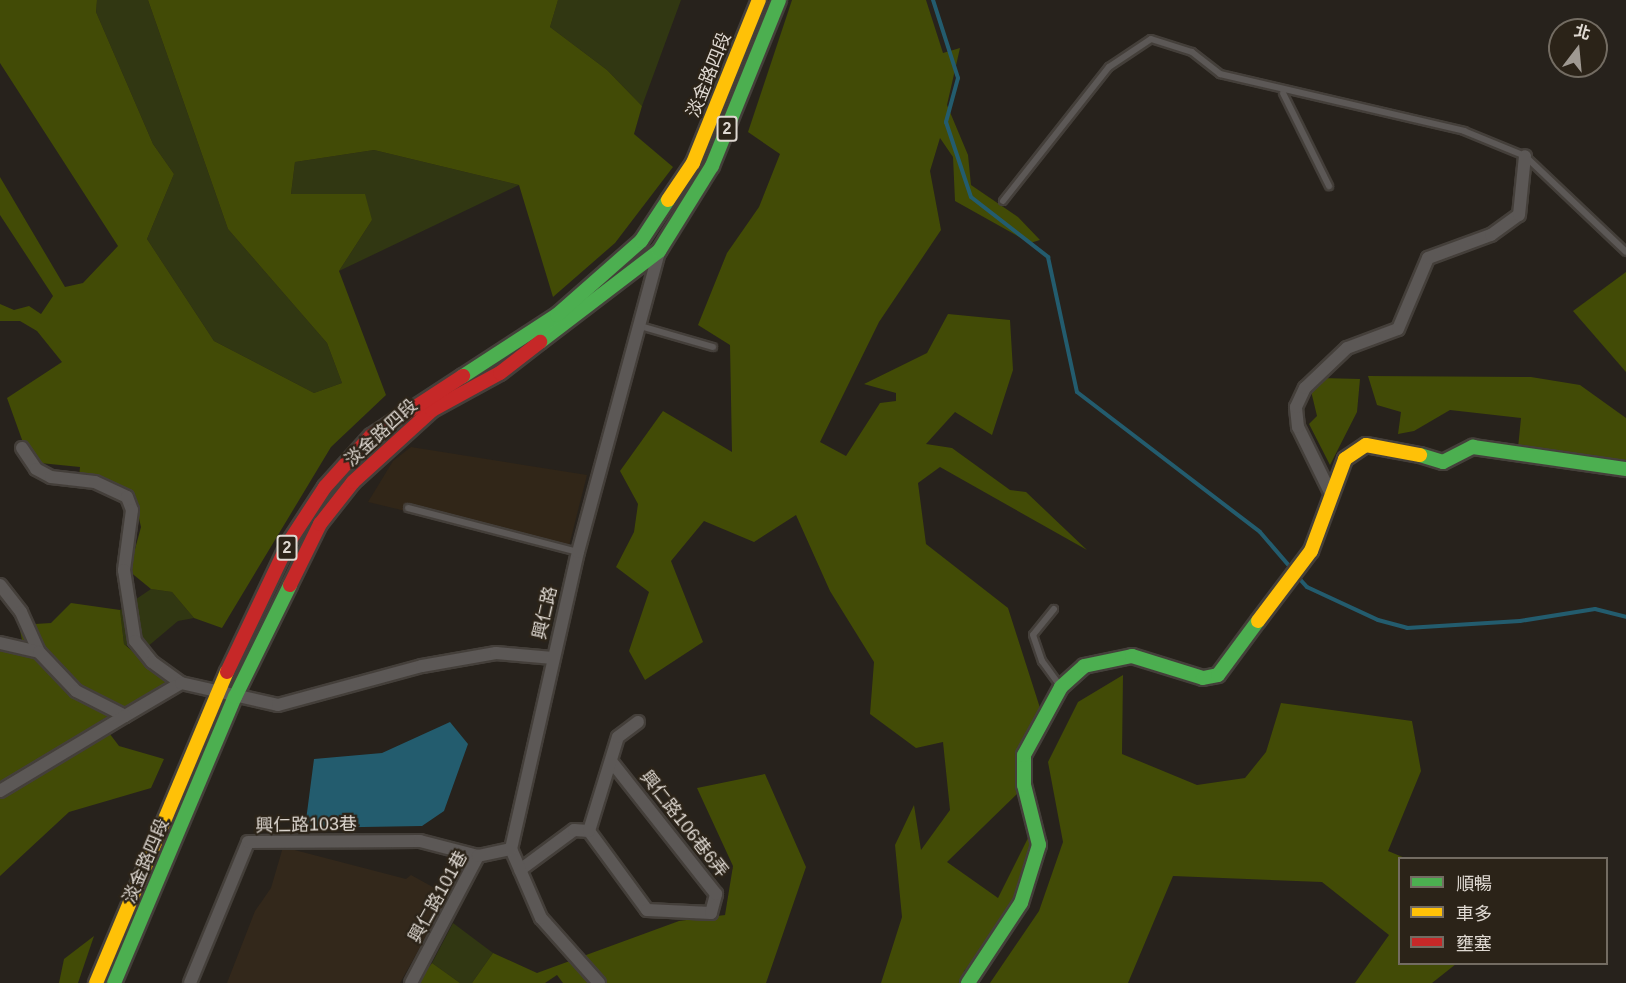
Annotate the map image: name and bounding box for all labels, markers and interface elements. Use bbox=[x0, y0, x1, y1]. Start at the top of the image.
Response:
north arrow bbox=[1548, 18, 1608, 78]
text: 北 bbox=[1573, 22, 1593, 43]
street label: 淡金路四段 bbox=[682, 29, 736, 121]
road number: 2 bbox=[716, 116, 738, 142]
street label: 淡金路四段 bbox=[340, 395, 422, 471]
road number: 2 bbox=[276, 535, 298, 561]
street label: 興仁路 bbox=[528, 584, 562, 642]
street label: 興仁路106巷6弄 bbox=[635, 766, 733, 882]
street label: 興仁路103巷 bbox=[255, 813, 357, 837]
street label: 淡金路四段 bbox=[118, 815, 174, 907]
street label: 興仁路101巷 bbox=[404, 847, 472, 947]
legend bbox=[1398, 857, 1608, 965]
text: 順暢 bbox=[1456, 874, 1492, 894]
text: 車多 bbox=[1456, 904, 1492, 924]
text: 壅塞 bbox=[1456, 934, 1492, 954]

